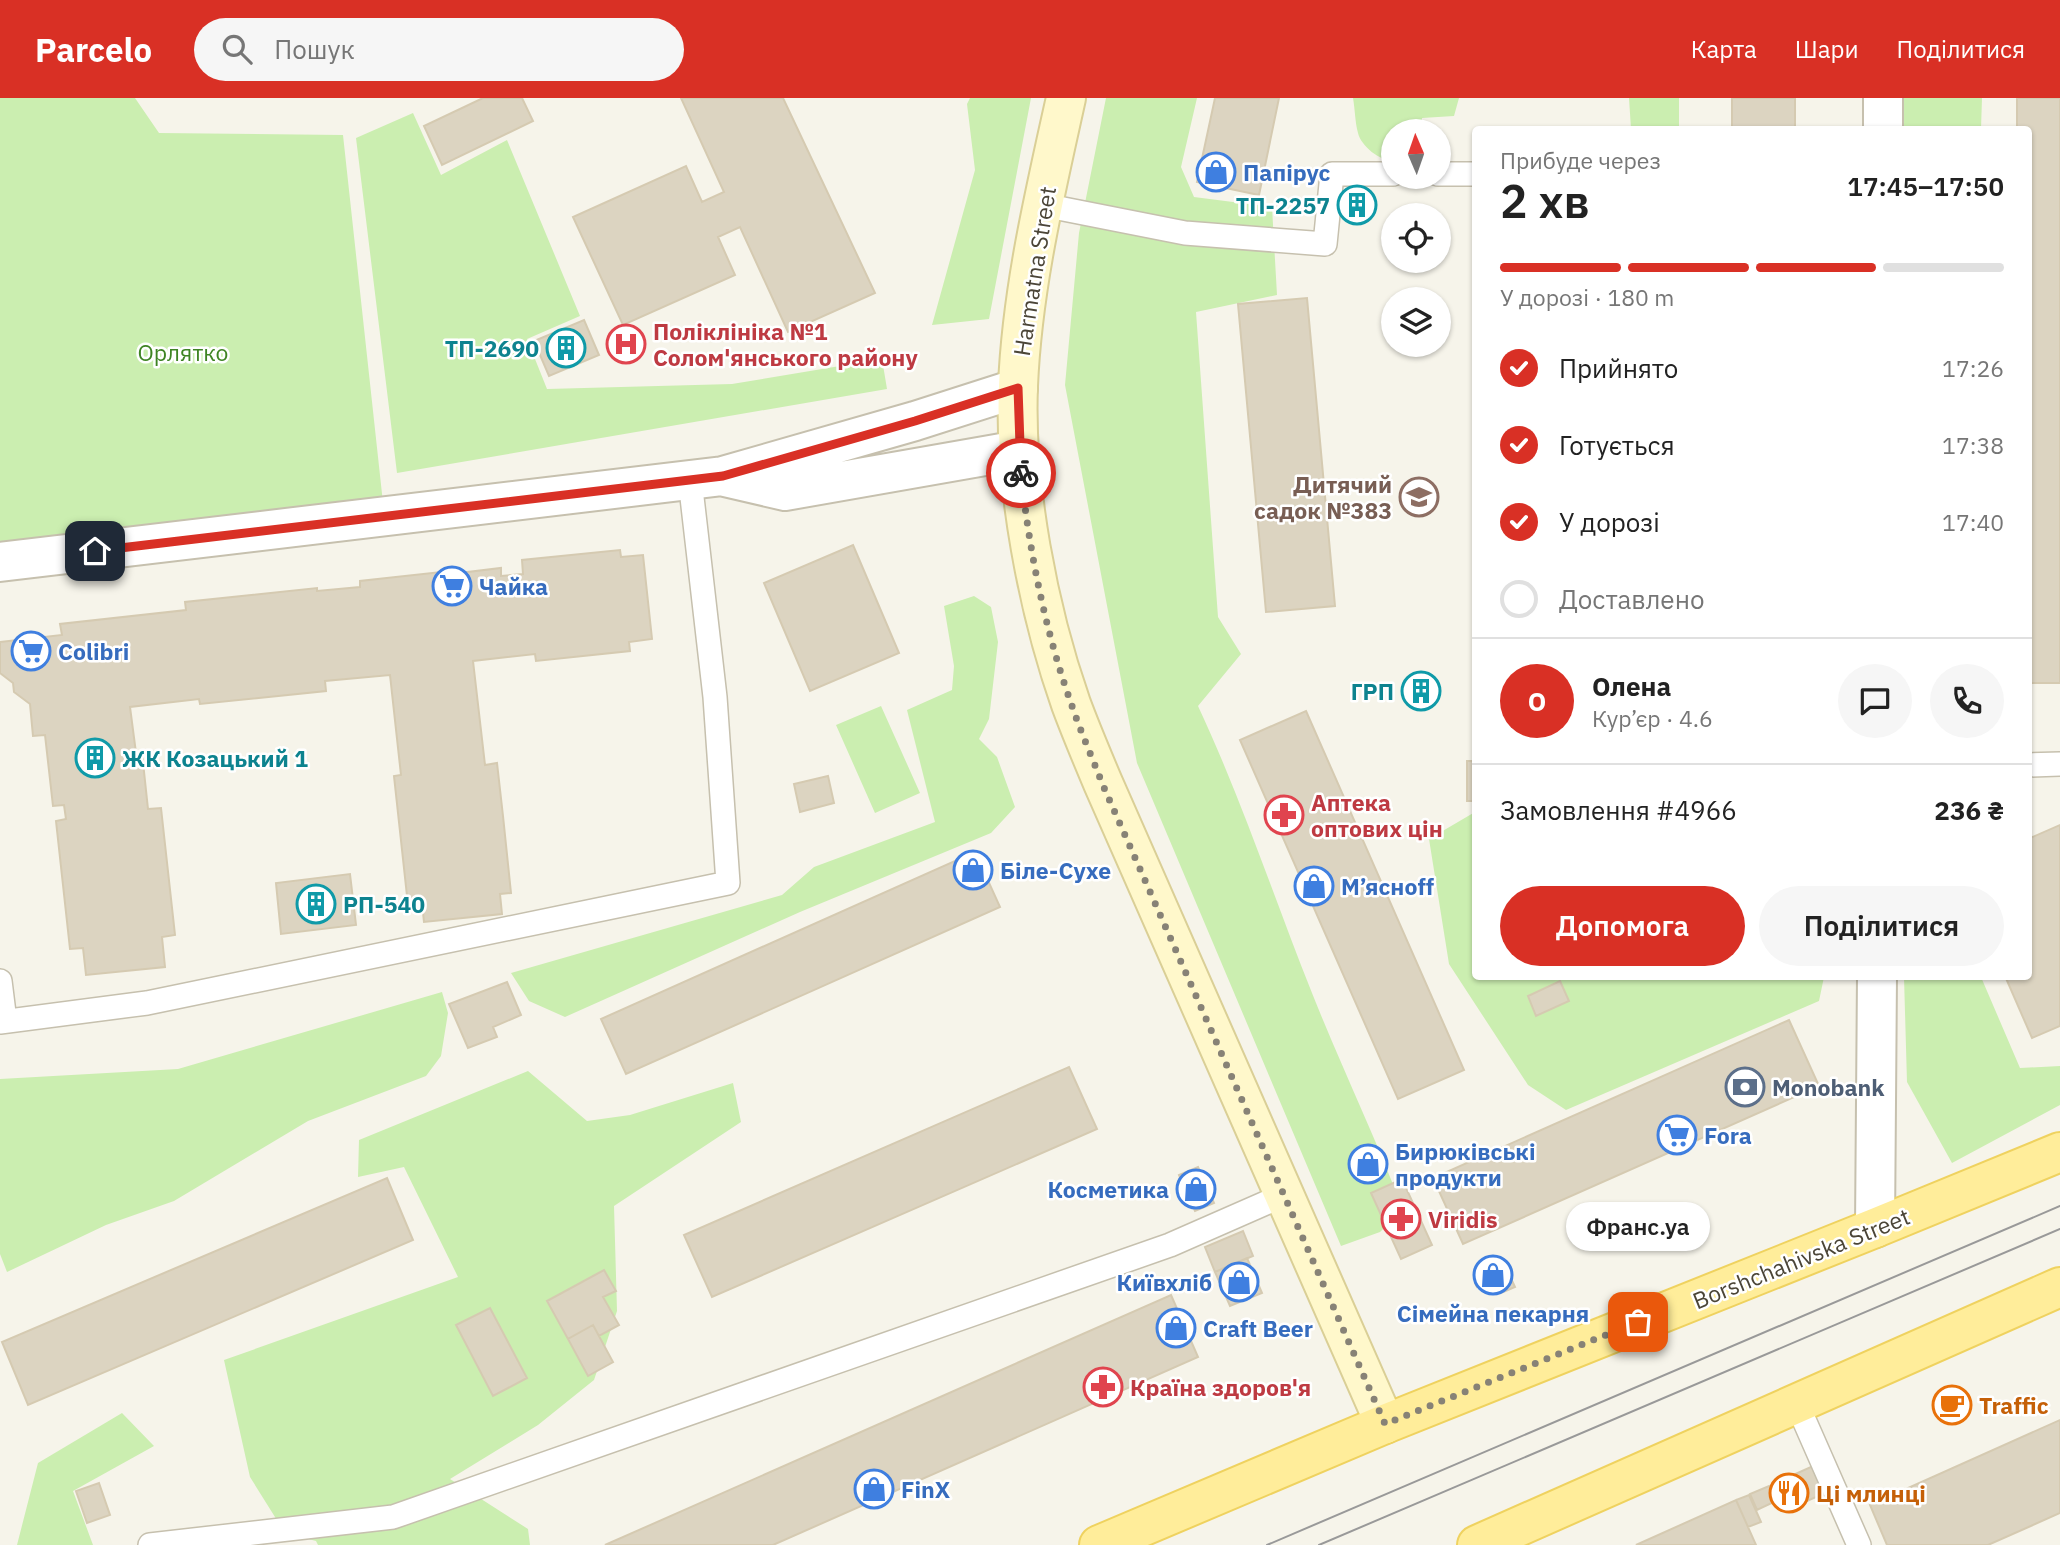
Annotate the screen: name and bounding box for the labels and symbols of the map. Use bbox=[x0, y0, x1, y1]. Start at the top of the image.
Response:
north arrow bbox=[1381, 119, 1451, 189]
shop icon: Папірус bbox=[1195, 151, 1237, 193]
place label: Папірус bbox=[1243, 157, 1331, 187]
street label: Harmatna Street bbox=[1006, 184, 1062, 358]
building icon: ТП-2257 bbox=[1336, 184, 1378, 226]
place label: ТП-2257 bbox=[1236, 190, 1330, 220]
place label: Поліклініка №1 Солом'янського району bbox=[653, 316, 918, 372]
hospital icon: Поліклініка №1 Солом'янського району bbox=[605, 323, 647, 365]
building icon: ТП-2690 bbox=[545, 327, 587, 369]
place label: ТП-2690 bbox=[445, 333, 539, 363]
park label: Орлятко bbox=[138, 337, 228, 367]
courier bbox=[986, 438, 1056, 508]
place label: Дитячий садок №383 bbox=[1254, 469, 1392, 525]
school or university icon: Дитячий садок №383 bbox=[1398, 476, 1440, 518]
pin bbox=[65, 521, 125, 581]
supermarket icon: Чайка bbox=[431, 565, 473, 607]
place label: Чайка bbox=[479, 571, 548, 601]
supermarket icon: Colibri bbox=[10, 630, 52, 672]
place label: Colibri bbox=[58, 636, 129, 666]
building icon: ГРП bbox=[1400, 670, 1442, 712]
place label: ГРП bbox=[1351, 676, 1394, 706]
building icon: ЖК Козацький 1 bbox=[74, 737, 116, 779]
place label: ЖК Козацький 1 bbox=[122, 743, 308, 773]
place label: Аптека оптових цін bbox=[1311, 787, 1443, 843]
pharmacy icon: Аптека оптових цін bbox=[1263, 794, 1305, 836]
shop icon: Біле-Сухе bbox=[952, 849, 994, 891]
place label: Біле-Сухе bbox=[1000, 855, 1111, 885]
shop icon: М’ясноff bbox=[1293, 865, 1335, 907]
place label: М’ясноff bbox=[1341, 871, 1434, 901]
building icon: РП-540 bbox=[295, 883, 337, 925]
place label: РП-540 bbox=[343, 889, 425, 919]
bank icon: Monobank bbox=[1724, 1066, 1766, 1108]
place label: Monobank bbox=[1772, 1072, 1885, 1102]
supermarket icon: Fora bbox=[1656, 1114, 1698, 1156]
place label: Fora bbox=[1704, 1120, 1752, 1150]
place label: Бирюківські продукти bbox=[1395, 1136, 1535, 1192]
shop icon: Бирюківські продукти bbox=[1347, 1143, 1389, 1185]
shop icon: Косметика bbox=[1175, 1168, 1217, 1210]
place label: Косметика bbox=[1047, 1174, 1169, 1204]
pharmacy icon: Viridis bbox=[1380, 1198, 1422, 1240]
street label: Borshchahivska Street bbox=[1688, 1201, 1914, 1315]
callout: Франс.уа bbox=[1566, 1203, 1710, 1252]
place label: Viridis bbox=[1428, 1204, 1498, 1234]
shop icon: Сімейна пекарня bbox=[1472, 1254, 1514, 1296]
shop icon: Київхліб bbox=[1218, 1261, 1260, 1303]
place label: Київхліб bbox=[1116, 1267, 1212, 1297]
pin bbox=[1608, 1292, 1668, 1352]
place label: Сімейна пекарня bbox=[1397, 1298, 1589, 1328]
shop icon: Craft Beer bbox=[1155, 1307, 1197, 1349]
place label: Craft Beer bbox=[1203, 1313, 1313, 1343]
pharmacy icon: Країна здоров'я bbox=[1082, 1366, 1124, 1408]
place label: Країна здоров'я bbox=[1130, 1372, 1311, 1402]
cafe icon: Traffic bbox=[1931, 1384, 1973, 1426]
place label: Traffic bbox=[1979, 1390, 2049, 1420]
shop icon: FinX bbox=[853, 1468, 895, 1510]
restaurant icon: Ці млинці bbox=[1768, 1472, 1810, 1514]
place label: FinX bbox=[901, 1474, 951, 1504]
place label: Ці млинці bbox=[1816, 1478, 1926, 1508]

